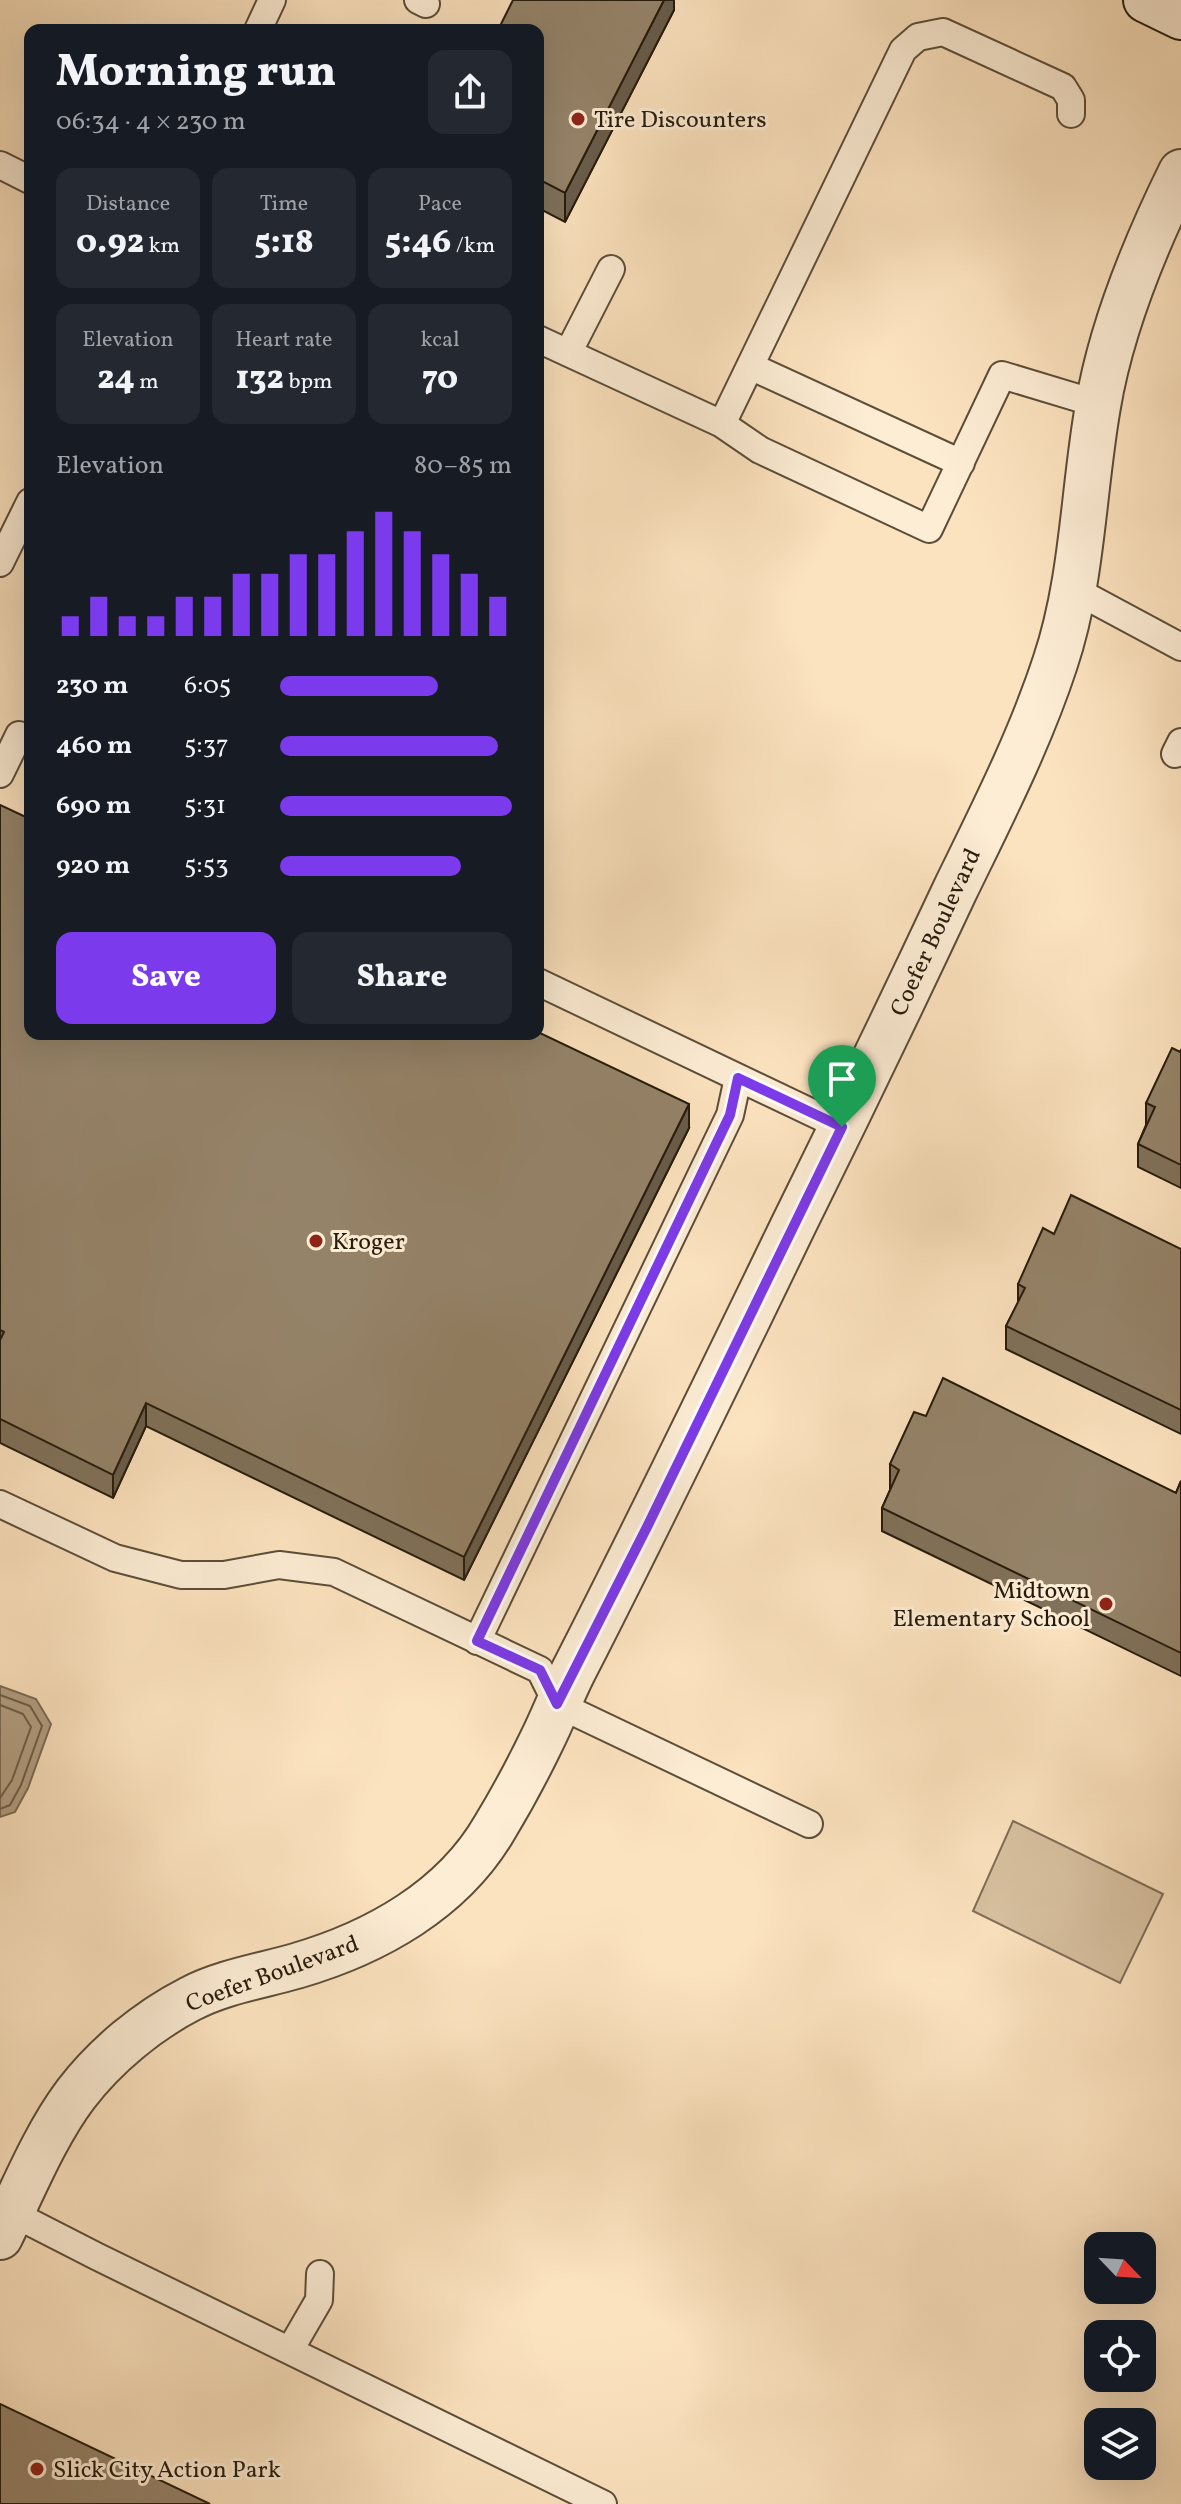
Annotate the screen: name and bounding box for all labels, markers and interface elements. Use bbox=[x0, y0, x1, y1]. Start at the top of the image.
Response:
text: Morning run bbox=[56, 43, 336, 104]
button: share bbox=[428, 50, 512, 134]
text: 06:34 · 4 × 230 m bbox=[56, 104, 246, 140]
place label: Tire Discounters bbox=[594, 104, 767, 138]
marker: Tire Discounters bbox=[569, 110, 587, 128]
text: Distance bbox=[86, 189, 170, 220]
text: Time bbox=[260, 189, 308, 220]
text: Pace bbox=[418, 189, 462, 220]
text: 0.92 bbox=[76, 220, 144, 267]
text: 5:18 bbox=[254, 220, 314, 267]
text: 5:46 bbox=[385, 220, 451, 267]
text: km bbox=[144, 231, 180, 262]
text: /km bbox=[451, 231, 495, 262]
text: Elevation bbox=[82, 325, 174, 356]
text: Heart rate bbox=[235, 325, 333, 356]
text: kcal bbox=[420, 325, 460, 356]
text: 24 bbox=[97, 356, 135, 403]
text: 132 bbox=[235, 356, 284, 403]
text: 70 bbox=[422, 356, 458, 403]
text: m bbox=[135, 367, 159, 398]
text: bpm bbox=[284, 367, 333, 398]
text: Elevation bbox=[56, 448, 164, 484]
text: 80–85 m bbox=[414, 448, 512, 484]
text: 230 m bbox=[56, 668, 128, 704]
text: 6:05 bbox=[184, 668, 231, 704]
text: 460 m bbox=[56, 728, 132, 764]
text: 5:37 bbox=[184, 728, 229, 764]
text: 690 m bbox=[56, 788, 131, 824]
text: 5:31 bbox=[184, 788, 226, 824]
street label: Coefer Boulevard bbox=[883, 843, 991, 1023]
text: 920 m bbox=[56, 848, 130, 884]
text: 5:53 bbox=[184, 848, 229, 884]
button: Save bbox=[56, 932, 276, 1024]
button: Share bbox=[292, 932, 512, 1024]
pin bbox=[808, 1045, 876, 1127]
icon: arrive bbox=[820, 1057, 864, 1101]
place label: Kroger bbox=[332, 1226, 405, 1260]
marker: Kroger bbox=[307, 1232, 325, 1250]
place label: Midtown Elementary School bbox=[892, 1575, 1090, 1637]
marker: Midtown Elementary School bbox=[1097, 1595, 1115, 1613]
street label: Coefer Boulevard bbox=[181, 1928, 364, 2022]
north arrow bbox=[1084, 2232, 1156, 2304]
map controls bbox=[1084, 2232, 1156, 2480]
button: locate bbox=[1084, 2320, 1156, 2392]
button: layers bbox=[1084, 2408, 1156, 2480]
place label: Slick City Action Park bbox=[53, 2454, 281, 2488]
marker: Slick City Action Park bbox=[28, 2460, 46, 2478]

